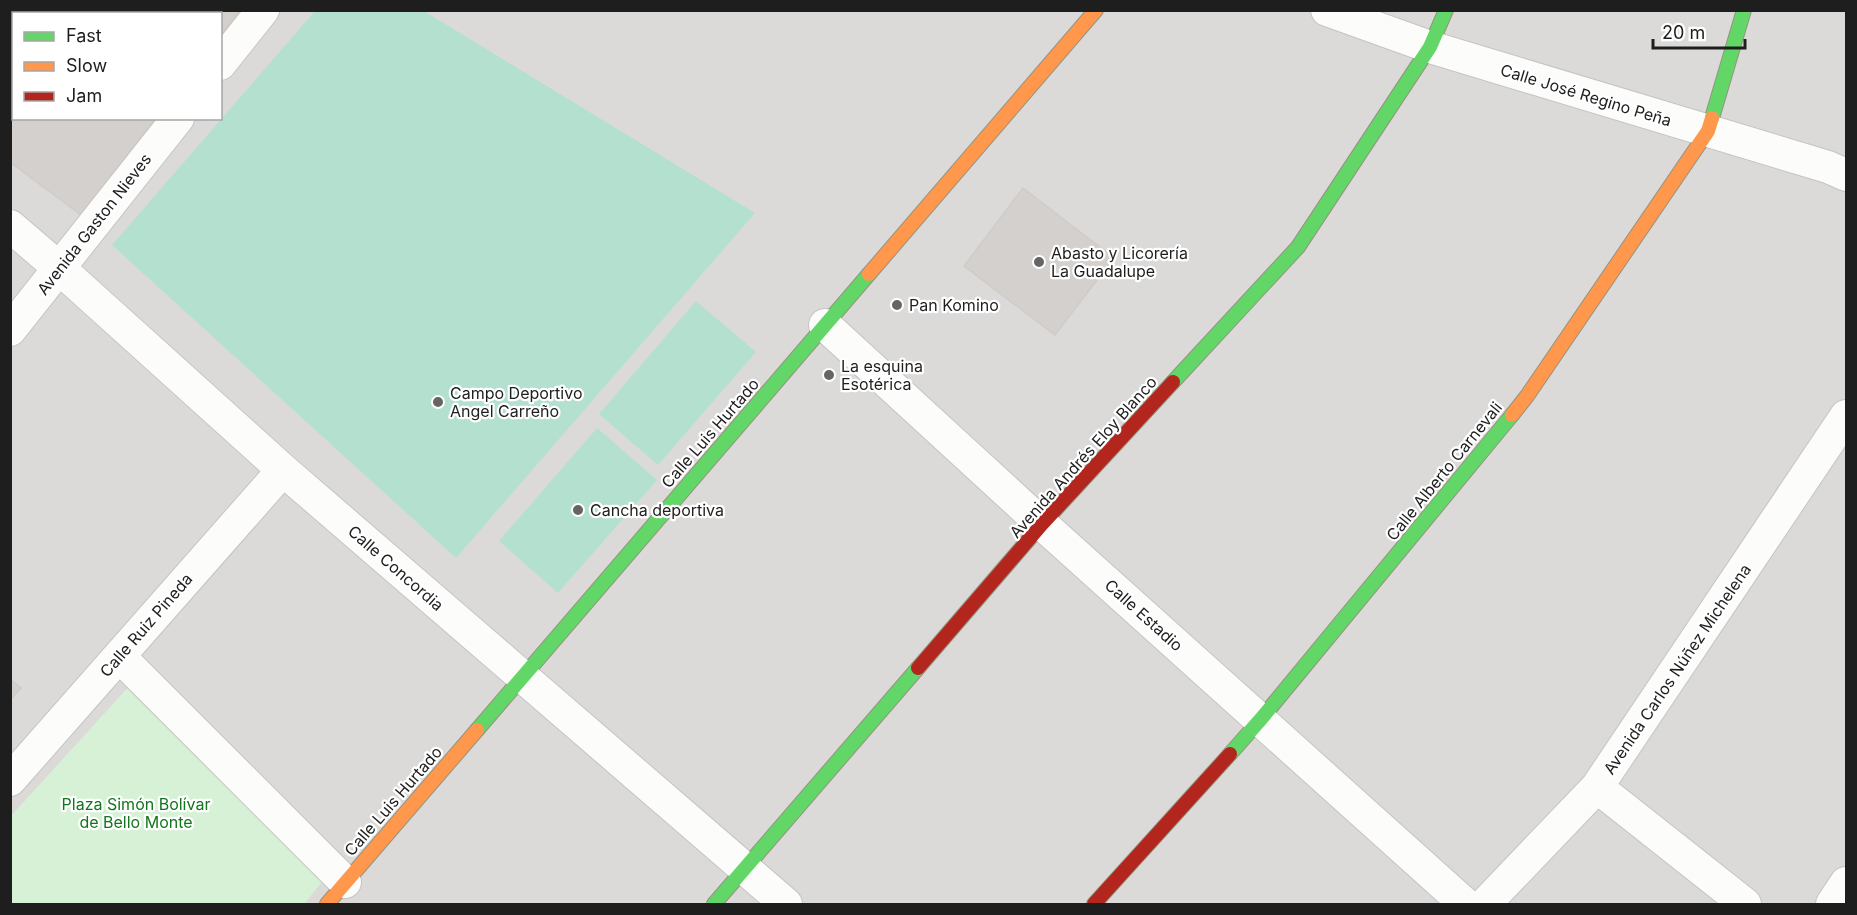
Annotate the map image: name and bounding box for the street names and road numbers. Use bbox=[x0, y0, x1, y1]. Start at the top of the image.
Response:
street label: Calle José Regino Peña bbox=[1498, 59, 1674, 131]
street label: Avenida Gaston Nieves bbox=[33, 149, 155, 299]
street label: Avenida Andrés Eloy Blanco bbox=[1005, 372, 1161, 542]
street label: Calle Luis Hurtado bbox=[657, 374, 763, 492]
street label: Calle Alberto Carnevali bbox=[1382, 398, 1506, 544]
street label: Calle Concordia bbox=[344, 521, 448, 615]
street label: Avenida Carlos Núñez Michelena bbox=[1599, 560, 1755, 778]
street label: Calle Ruiz Pineda bbox=[96, 569, 196, 681]
street label: Calle Estadio bbox=[1101, 575, 1187, 655]
street label: Calle Luis Hurtado bbox=[340, 742, 446, 860]

